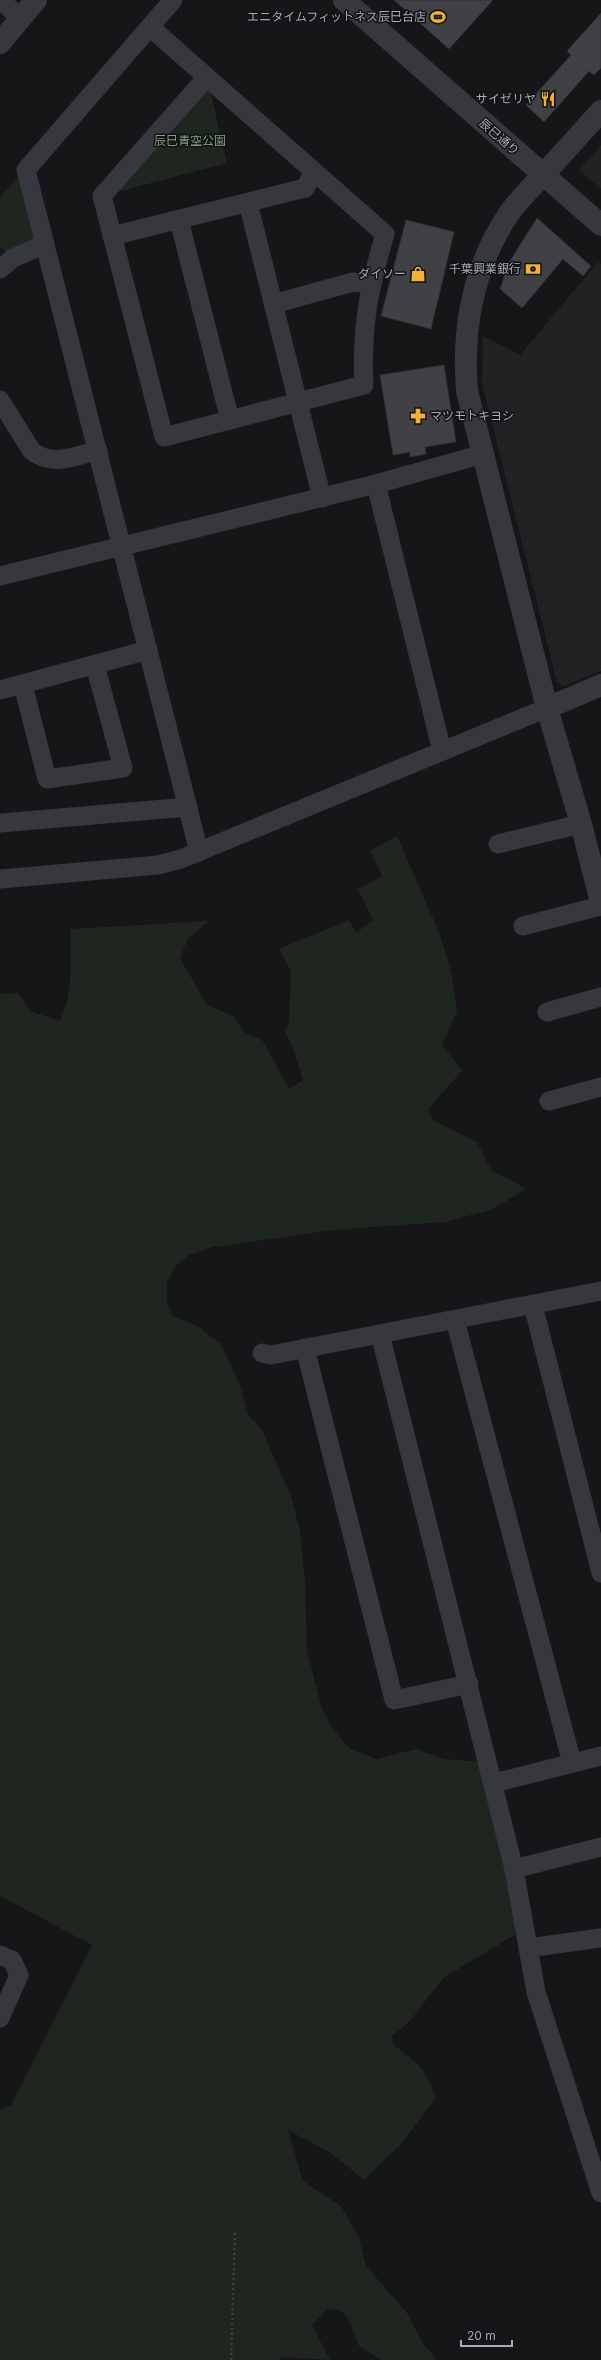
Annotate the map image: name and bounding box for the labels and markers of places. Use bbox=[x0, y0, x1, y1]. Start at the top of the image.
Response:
sports icon: エニタイムフィットネス辰巳台店 bbox=[429, 8, 447, 26]
place label: エニタイムフィットネス辰巳台店 bbox=[247, 9, 426, 24]
restaurant icon: サイゼリヤ bbox=[539, 90, 557, 108]
place label: サイゼリヤ bbox=[476, 91, 536, 106]
bank icon: 千葉興業銀行 bbox=[524, 260, 542, 278]
place label: 千葉興業銀行 bbox=[449, 261, 521, 276]
shop icon: ダイソー bbox=[409, 265, 427, 283]
place label: ダイソー bbox=[358, 266, 406, 281]
pharmacy icon: マツモトキヨシ bbox=[409, 407, 427, 425]
place label: マツモトキヨシ bbox=[430, 408, 514, 423]

